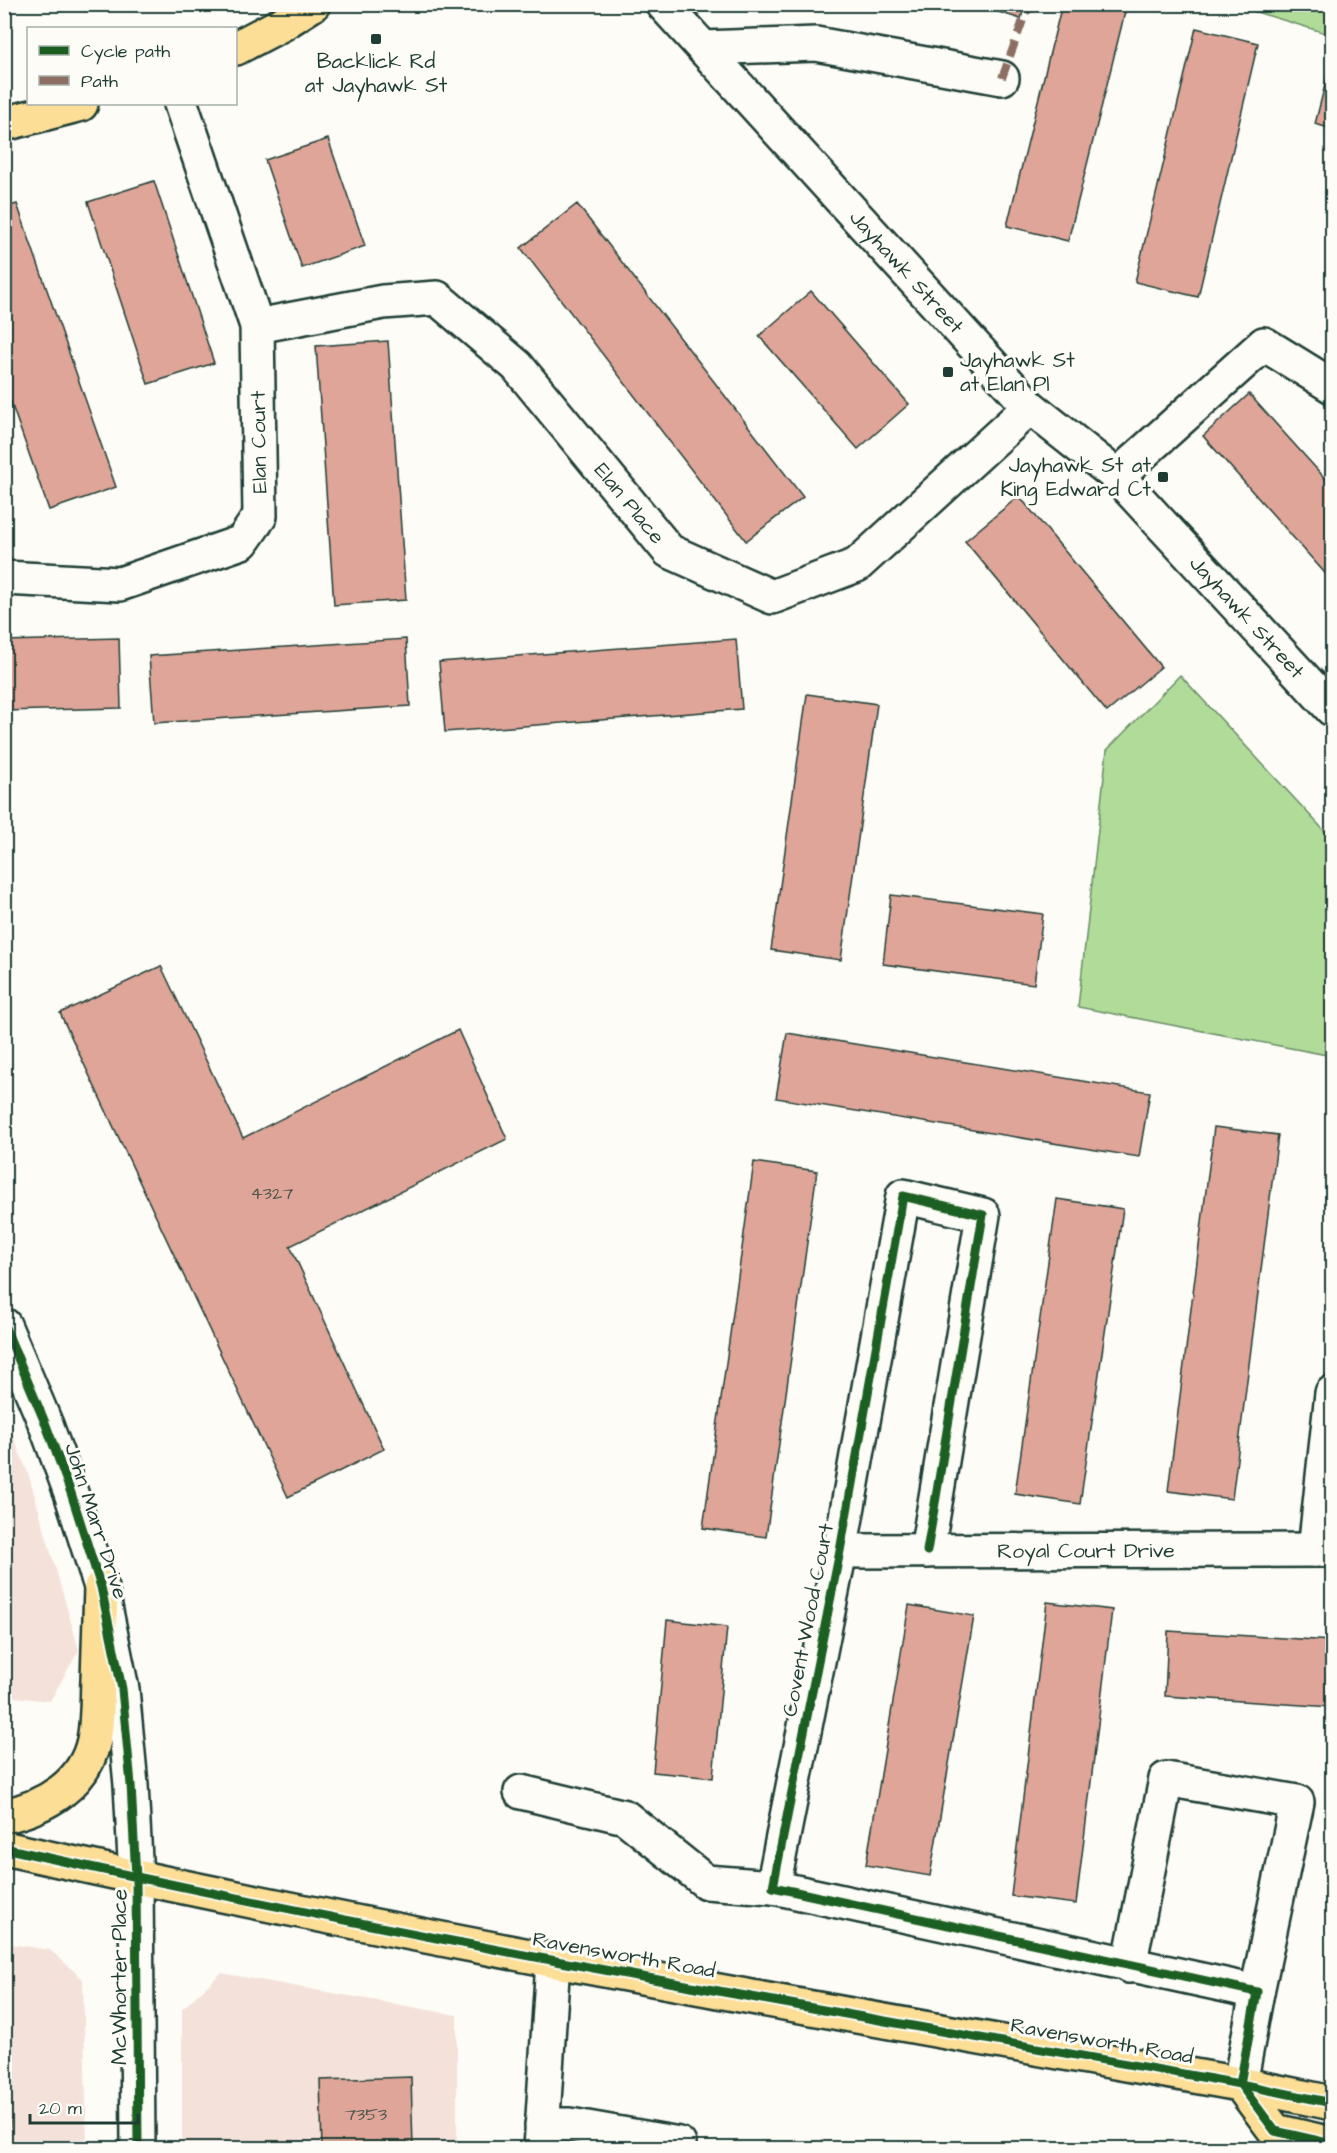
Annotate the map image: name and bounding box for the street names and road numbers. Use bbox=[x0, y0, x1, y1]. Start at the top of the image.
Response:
street label: Jayhawk Street bbox=[843, 204, 971, 340]
street label: Elan Court bbox=[244, 390, 274, 494]
street label: Elan Place bbox=[588, 456, 672, 550]
street label: Jayhawk Street bbox=[1183, 549, 1312, 685]
street label: John Marr Drive bbox=[57, 1439, 135, 1603]
street label: Covent Wood Court bbox=[775, 1520, 841, 1719]
street label: Royal Court Drive bbox=[997, 1536, 1175, 1567]
street label: McWhorter Place bbox=[105, 1889, 134, 2065]
street label: Ravensworth Road bbox=[530, 1925, 718, 1985]
street label: Ravensworth Road bbox=[1008, 2011, 1196, 2071]

